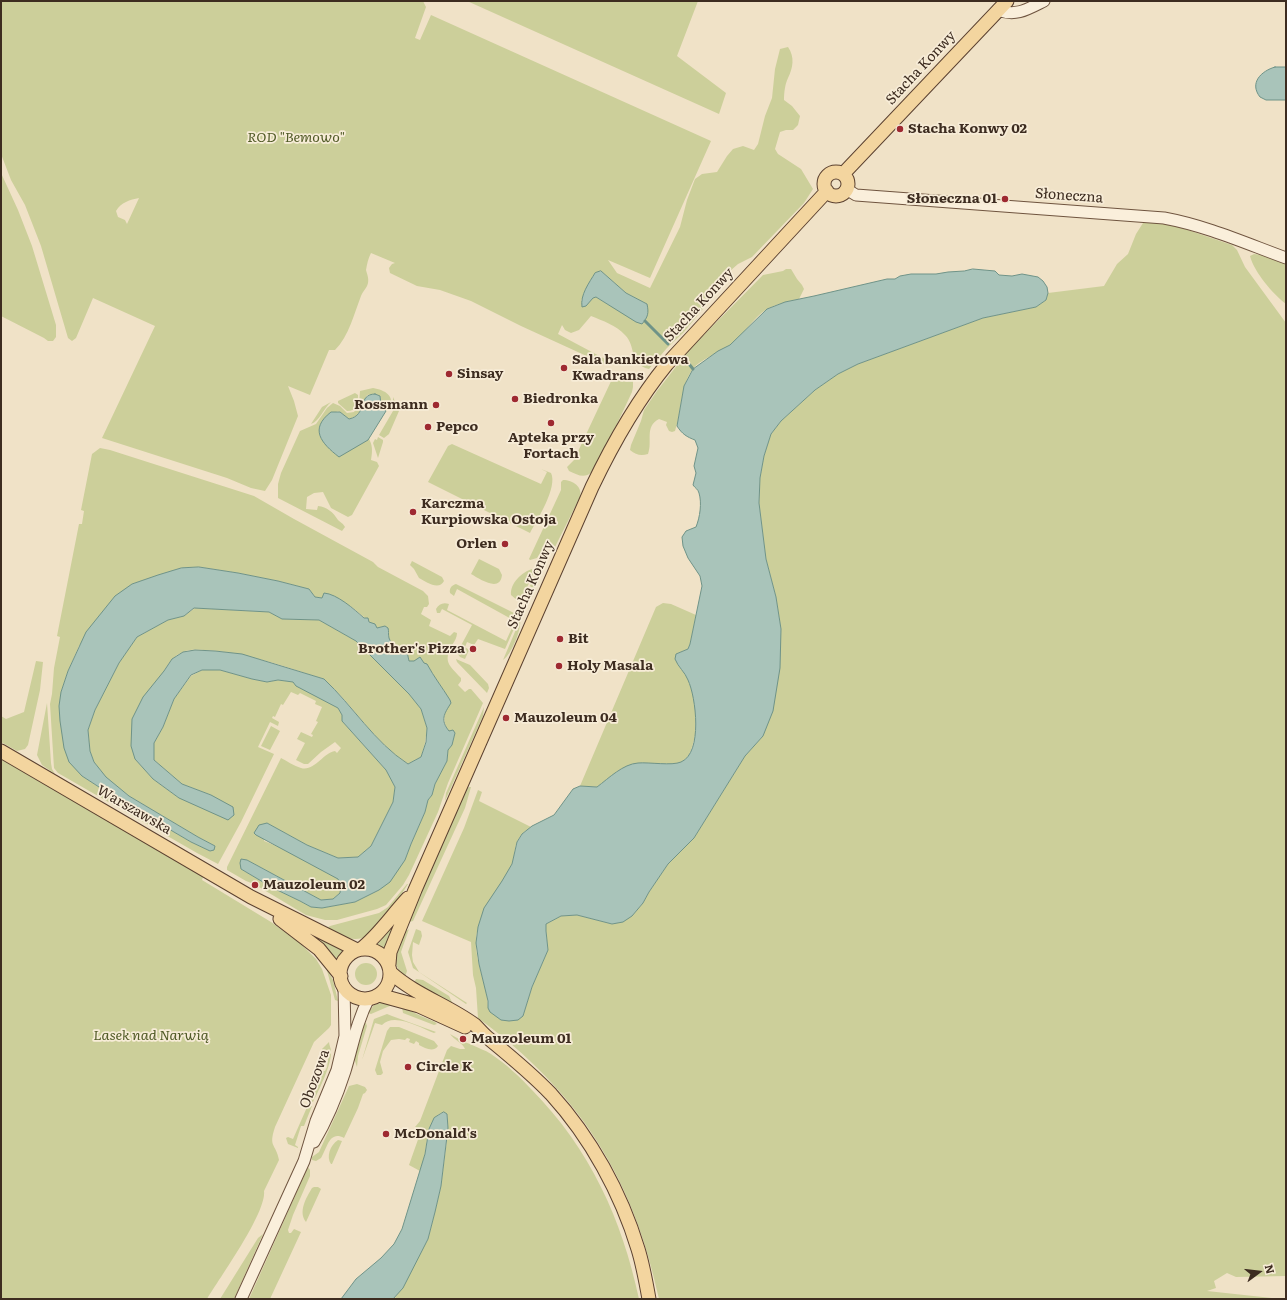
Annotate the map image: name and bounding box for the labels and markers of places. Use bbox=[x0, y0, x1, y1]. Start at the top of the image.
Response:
place label: Stacha Konwy 02 bbox=[908, 121, 1027, 137]
marker: Stacha Konwy 02 bbox=[895, 124, 905, 134]
place label: Słoneczna 01 bbox=[907, 191, 997, 207]
marker: Słoneczna 01 bbox=[1000, 194, 1010, 204]
place label: Sala bankietowa Kwadrans bbox=[572, 352, 689, 384]
marker: Sala bankietowa Kwadrans bbox=[559, 363, 569, 373]
place label: Sinsay bbox=[457, 366, 503, 382]
marker: Sinsay bbox=[444, 369, 454, 379]
place label: Biedronka bbox=[523, 391, 598, 407]
marker: Biedronka bbox=[510, 394, 520, 404]
place label: Rossmann bbox=[354, 397, 428, 413]
marker: Rossmann bbox=[431, 400, 441, 410]
marker: Apteka przy Fortach bbox=[546, 418, 556, 428]
place label: Pepco bbox=[436, 419, 478, 435]
marker: Pepco bbox=[423, 422, 433, 432]
place label: Apteka przy Fortach bbox=[508, 430, 594, 462]
place label: Karczma Kurpiowska Ostoja bbox=[421, 496, 556, 528]
marker: Karczma Kurpiowska Ostoja bbox=[408, 507, 418, 517]
place label: Orlen bbox=[456, 536, 497, 552]
marker: Orlen bbox=[500, 539, 510, 549]
place label: Bit bbox=[568, 631, 589, 647]
marker: Bit bbox=[555, 634, 565, 644]
place label: Brother's Pizza bbox=[358, 641, 465, 657]
marker: Brother's Pizza bbox=[468, 644, 478, 654]
place label: Holy Masala bbox=[567, 658, 653, 674]
marker: Holy Masala bbox=[554, 661, 564, 671]
place label: Mauzoleum 04 bbox=[514, 710, 617, 726]
marker: Mauzoleum 04 bbox=[501, 713, 511, 723]
place label: Mauzoleum 02 bbox=[263, 877, 365, 893]
marker: Mauzoleum 02 bbox=[250, 880, 260, 890]
place label: Mauzoleum 01 bbox=[471, 1031, 571, 1047]
marker: Mauzoleum 01 bbox=[458, 1034, 468, 1044]
place label: Circle K bbox=[416, 1059, 473, 1075]
marker: Circle K bbox=[403, 1062, 413, 1072]
place label: McDonald's bbox=[394, 1126, 477, 1142]
marker: McDonald's bbox=[381, 1129, 391, 1139]

